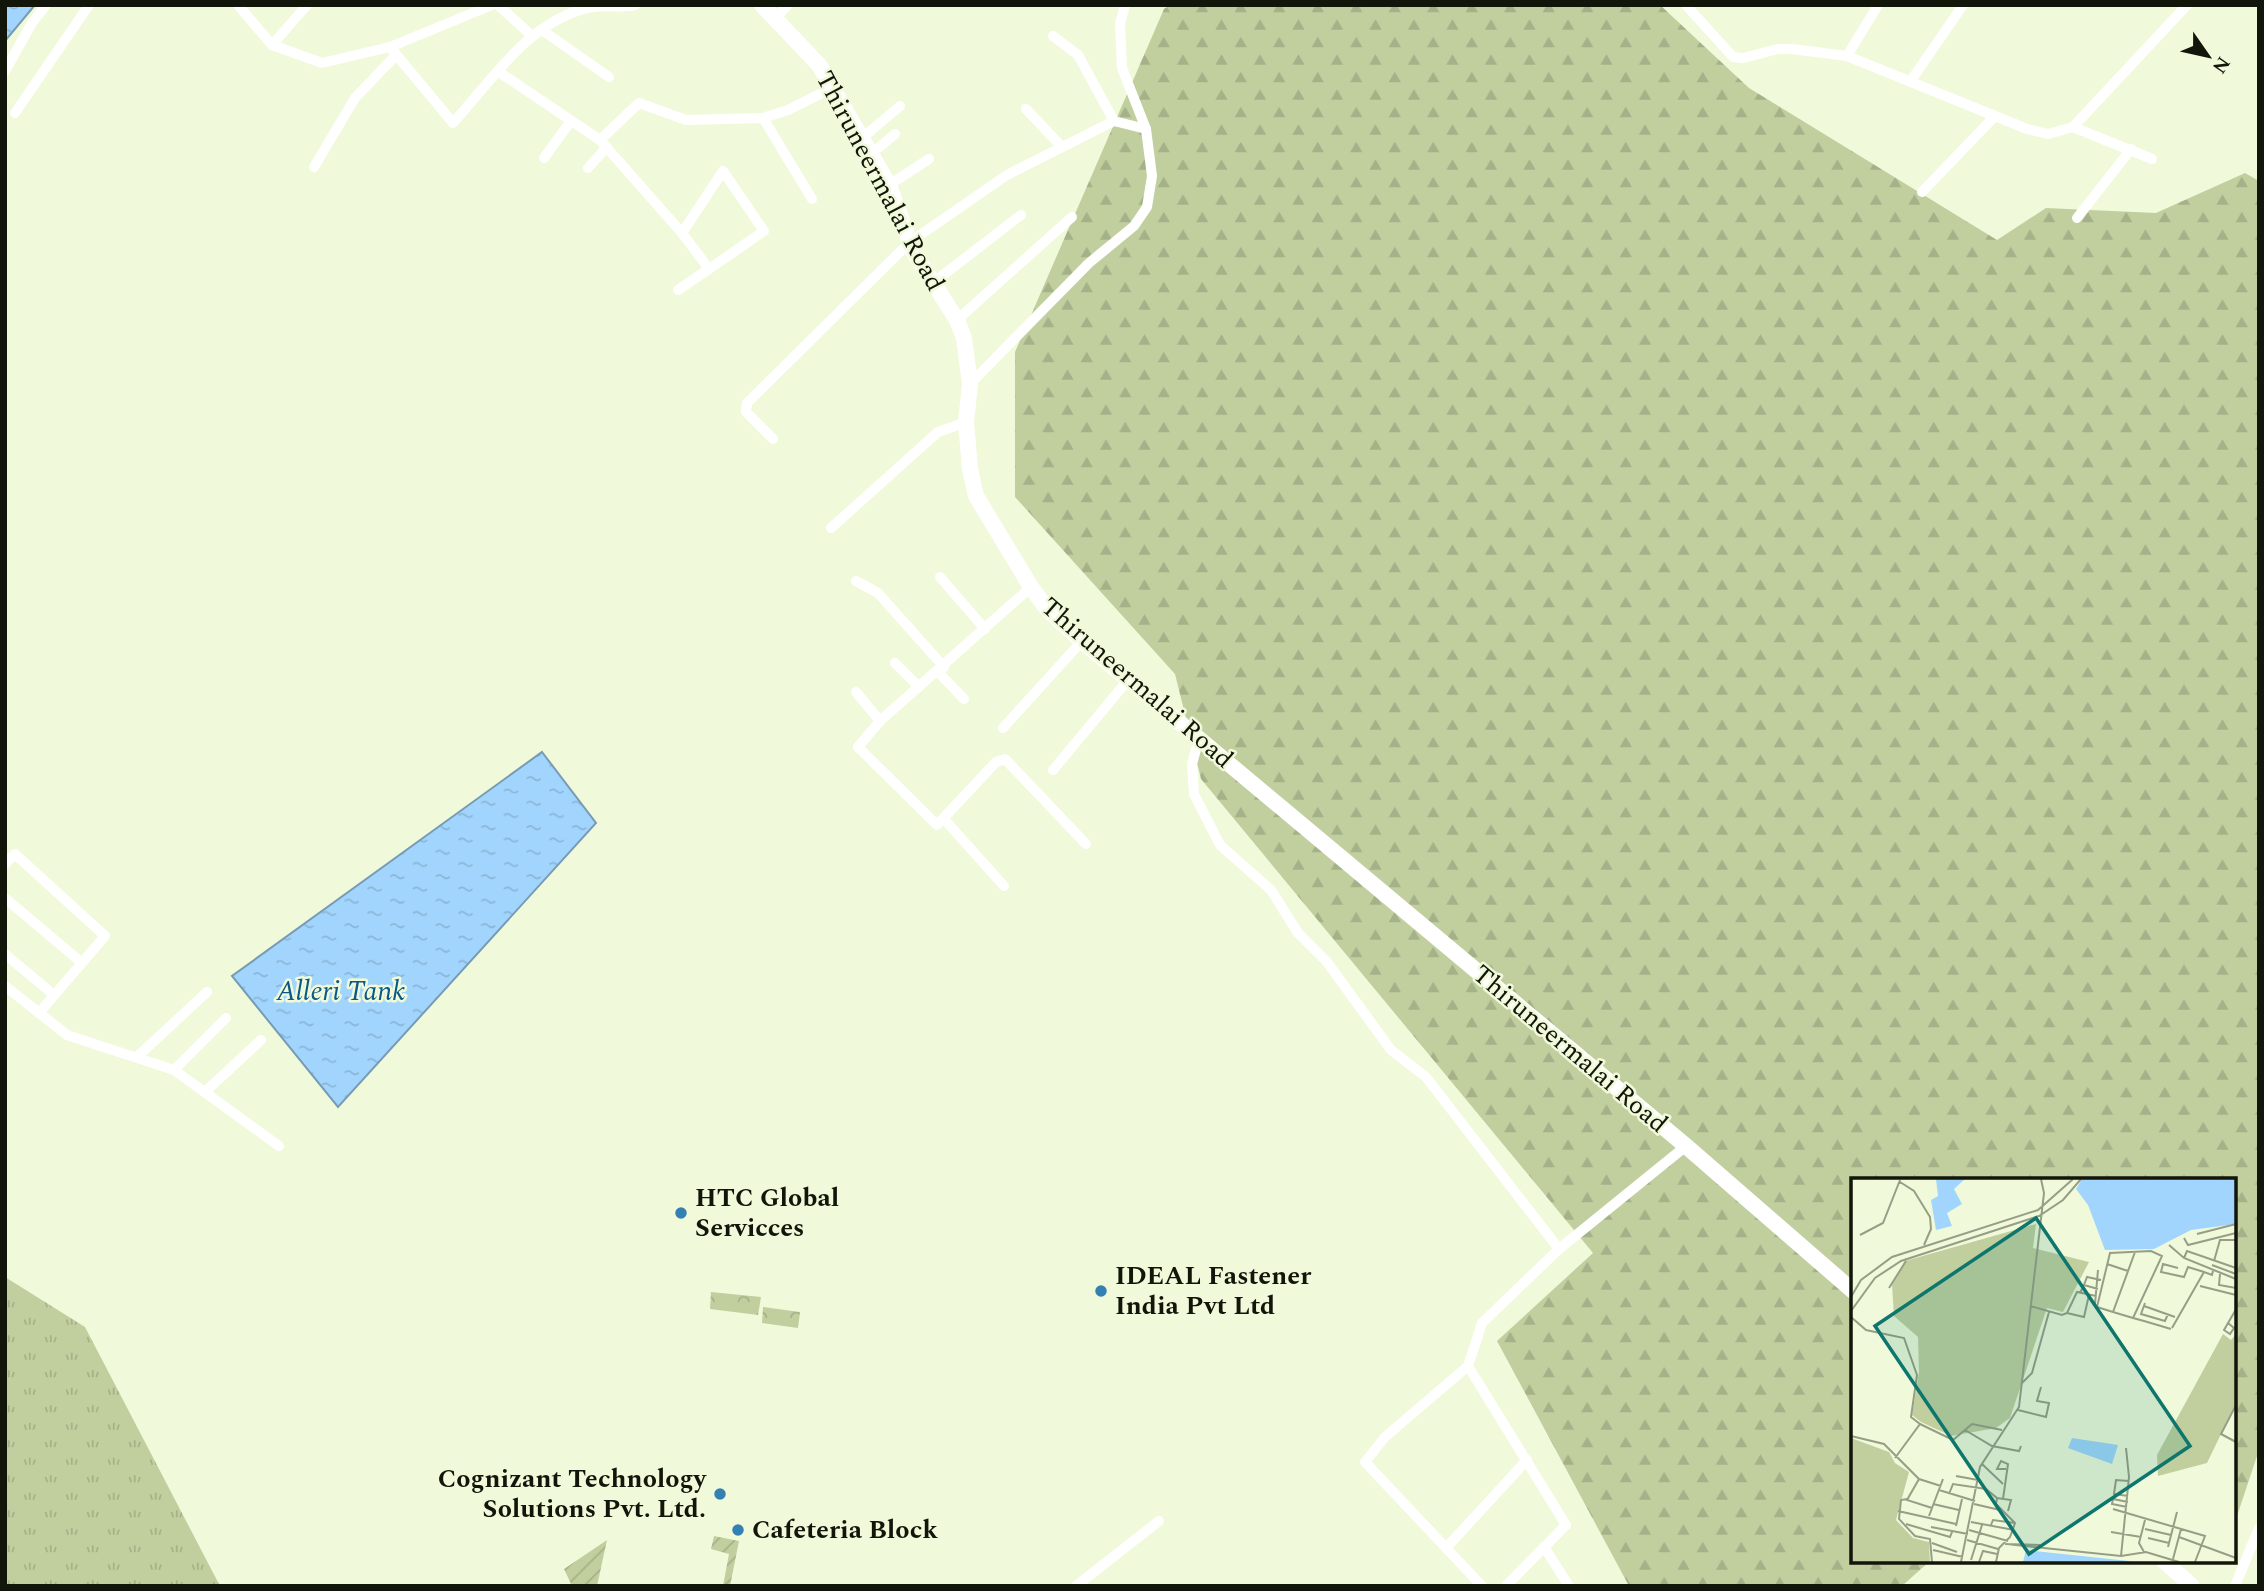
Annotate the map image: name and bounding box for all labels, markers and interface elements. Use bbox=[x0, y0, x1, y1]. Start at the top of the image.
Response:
north arrow bbox=[2173, 21, 2243, 91]
text: N bbox=[2204, 50, 2237, 79]
street label: Thiruneermalai Road bbox=[805, 64, 955, 298]
street label: Thiruneermalai Road bbox=[1032, 588, 1242, 778]
street label: Thiruneermalai Road bbox=[1463, 955, 1677, 1143]
water label: Alleri Tank bbox=[276, 970, 405, 1013]
place label: HTC Global Servicces bbox=[695, 1178, 839, 1248]
inset map bbox=[1851, 1178, 2236, 1563]
marker: HTC Global Servicces bbox=[673, 1205, 689, 1221]
place label: IDEAL Fastener India Pvt Ltd bbox=[1115, 1256, 1312, 1326]
marker: IDEAL Fastener India Pvt Ltd bbox=[1093, 1283, 1109, 1299]
place label: Cognizant Technology Solutions Pvt. Ltd. bbox=[438, 1459, 708, 1529]
marker: Cognizant Technology Solutions Pvt. Ltd. bbox=[712, 1486, 728, 1502]
place label: Cafeteria Block bbox=[752, 1510, 938, 1550]
marker: Cafeteria Block bbox=[730, 1522, 746, 1538]

